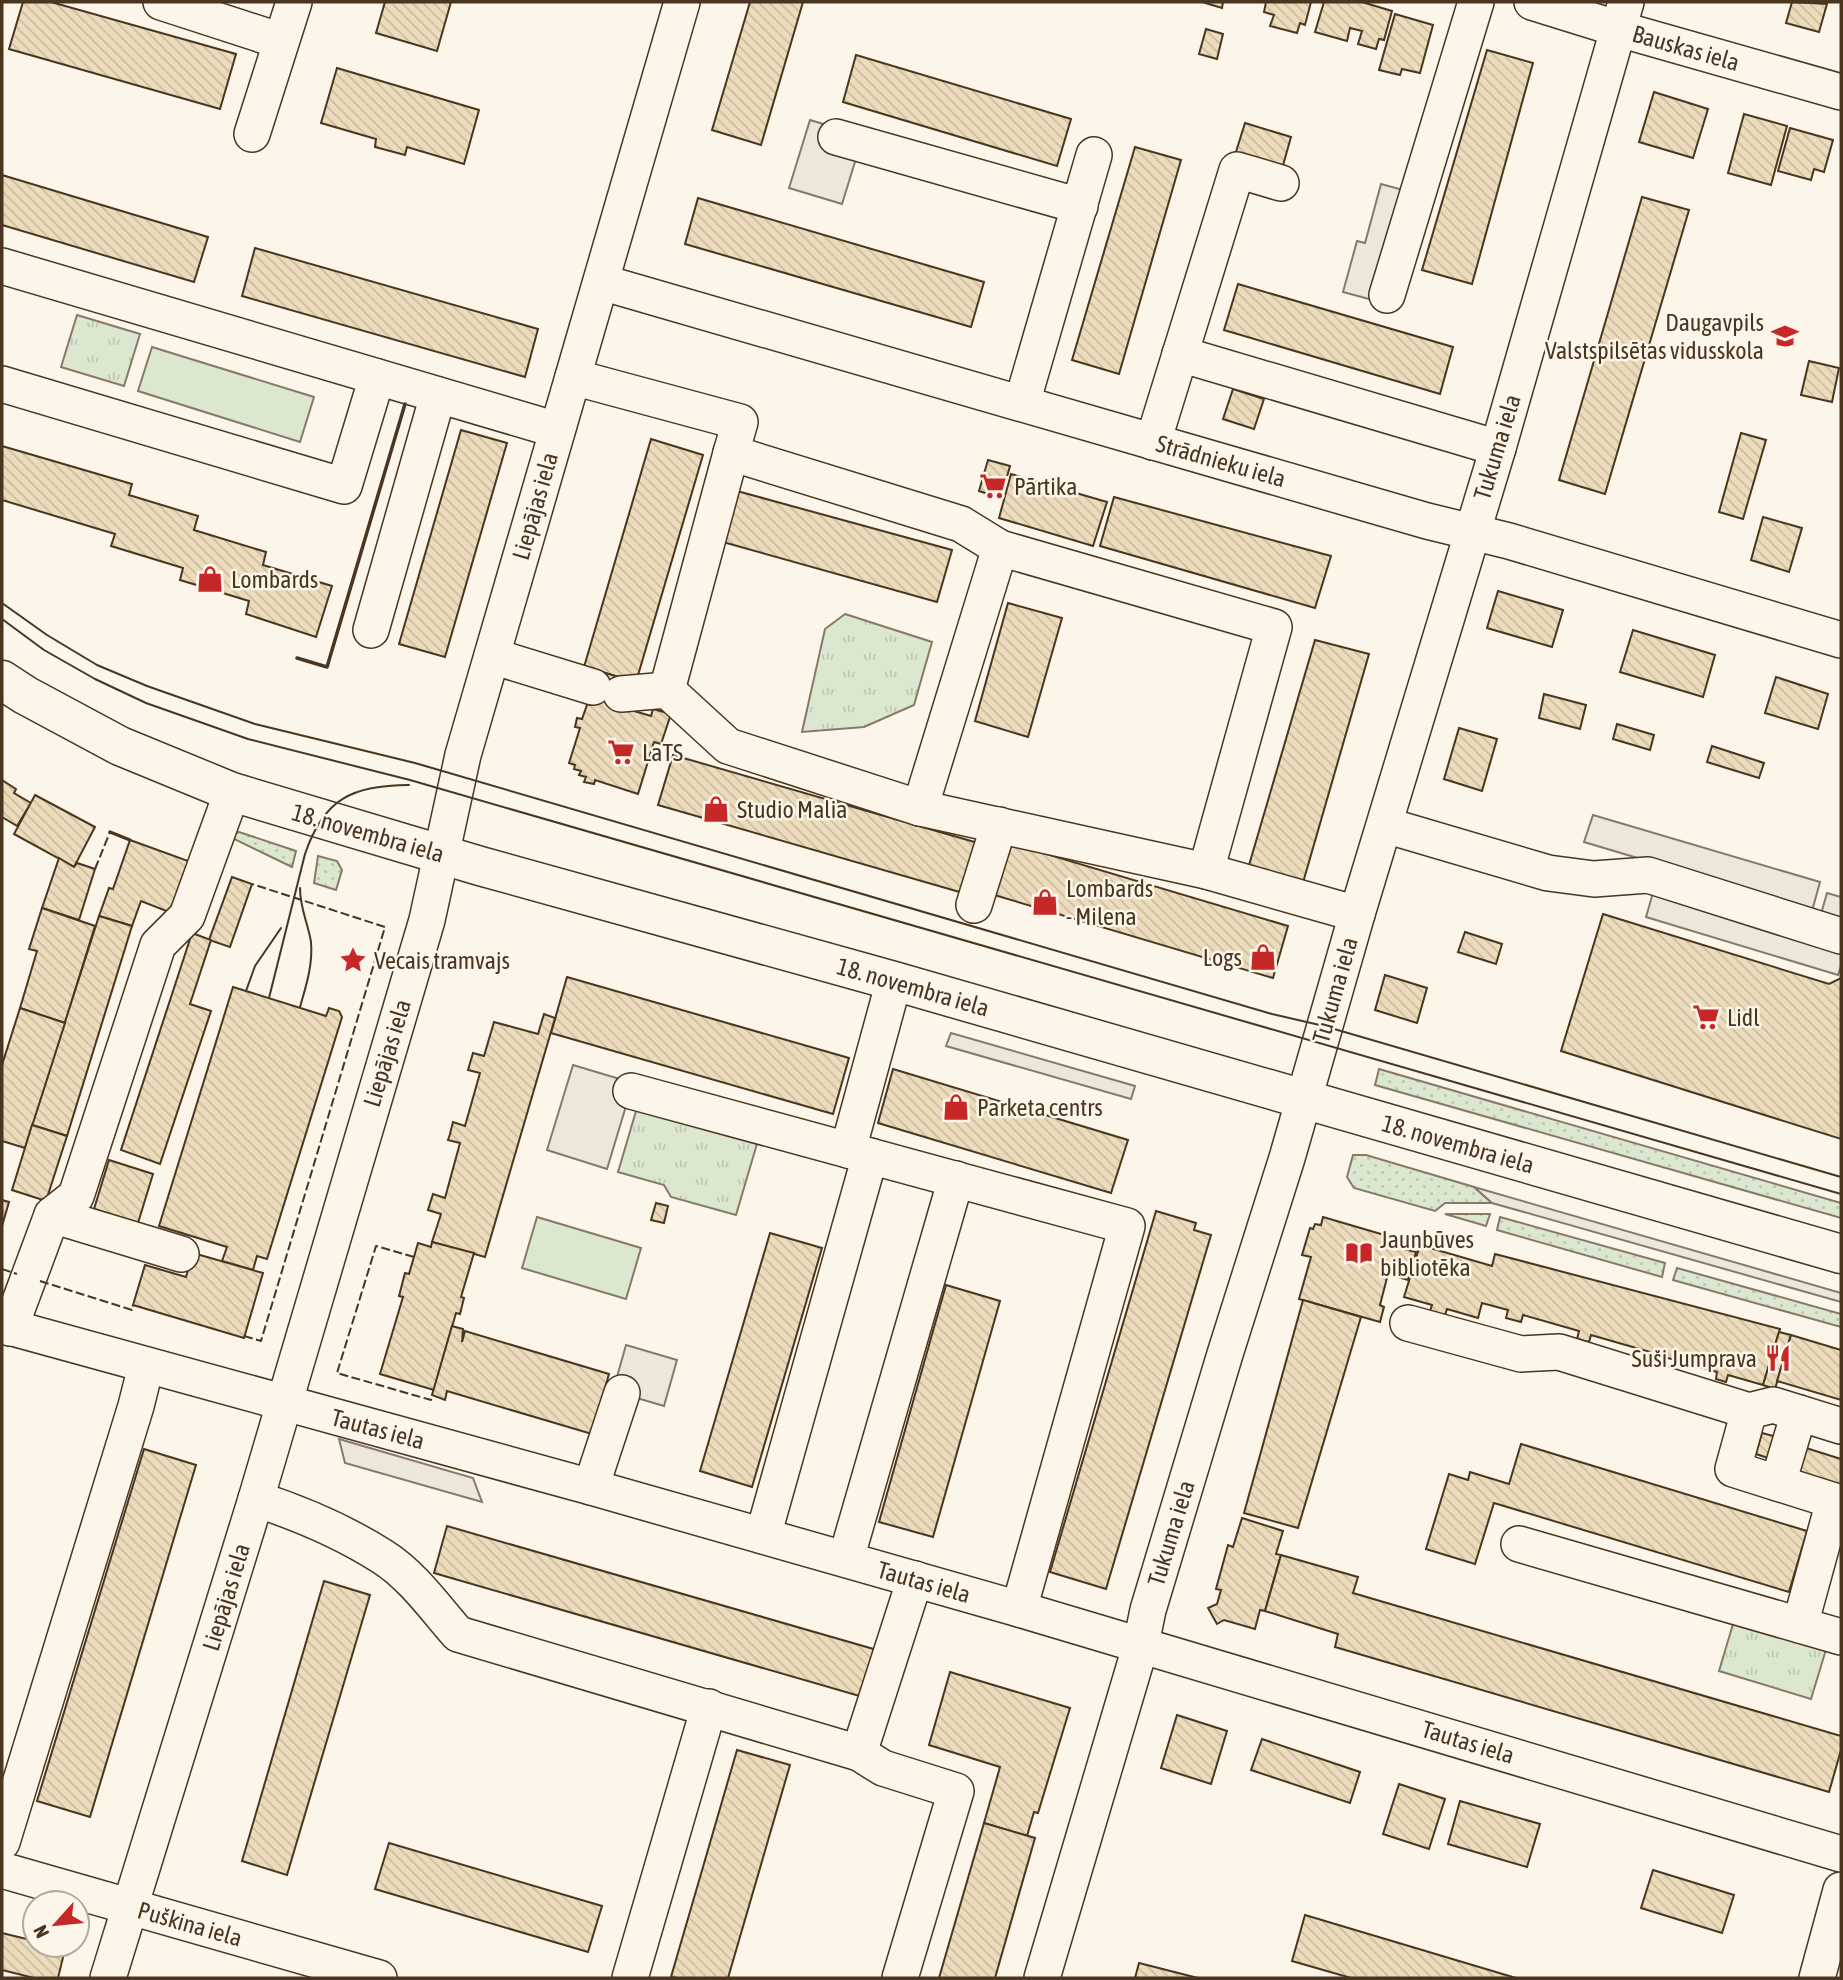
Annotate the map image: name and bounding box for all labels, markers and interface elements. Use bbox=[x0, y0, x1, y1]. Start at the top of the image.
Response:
street label: Bauskas iela bbox=[1629, 20, 1743, 76]
place label: Daugavpils Valstspilsētas vidusskola bbox=[1545, 309, 1764, 364]
school or university icon: Daugavpils Valstspilsētas vidusskola bbox=[1770, 321, 1800, 351]
street label: Tukuma iela bbox=[1468, 391, 1526, 503]
street label: Strādnieku iela bbox=[1153, 430, 1289, 492]
street label: Liepājas iela bbox=[507, 449, 563, 563]
supermarket icon: Pārtika bbox=[978, 471, 1008, 501]
place label: Pārtika bbox=[1014, 473, 1077, 500]
shop icon: Lombards bbox=[195, 564, 225, 594]
place label: Lombards bbox=[231, 566, 318, 593]
supermarket icon: LaTS bbox=[606, 737, 636, 767]
place label: LaTS bbox=[642, 739, 683, 766]
shop icon: Studio Malia bbox=[701, 794, 731, 824]
place label: Studio Malia bbox=[737, 796, 847, 823]
street label: 18. novembra iela bbox=[289, 798, 447, 868]
place label: Lombards - Milena bbox=[1066, 875, 1153, 930]
shop icon: Lombards - Milena bbox=[1030, 887, 1060, 917]
street label: Tukuma iela bbox=[1307, 934, 1363, 1046]
shop icon: Logs bbox=[1248, 942, 1278, 972]
place label: Logs bbox=[1203, 944, 1242, 971]
place icon: Vecais tramvajs bbox=[338, 945, 368, 975]
place label: Vecais tramvajs bbox=[374, 947, 510, 974]
street label: 18. novembra iela bbox=[834, 952, 992, 1022]
street label: Liepājas iela bbox=[358, 996, 416, 1110]
supermarket icon: Lidl bbox=[1691, 1002, 1721, 1032]
place label: Lidl bbox=[1727, 1004, 1760, 1031]
shop icon: Parketa centrs bbox=[941, 1092, 971, 1122]
place label: Parketa centrs bbox=[977, 1094, 1103, 1121]
street label: 18. novembra iela bbox=[1379, 1109, 1537, 1179]
place label: Jaunbūves bibliotēka bbox=[1380, 1226, 1474, 1281]
library icon: Jaunbūves bibliotēka bbox=[1344, 1238, 1374, 1268]
restaurant icon: Suši Jumprava bbox=[1763, 1343, 1793, 1373]
place label: Suši Jumprava bbox=[1632, 1345, 1757, 1372]
street label: Tautas iela bbox=[328, 1404, 428, 1454]
street label: Tukuma iela bbox=[1142, 1477, 1200, 1589]
street label: Liepājas iela bbox=[197, 1540, 255, 1654]
street label: Tautas iela bbox=[874, 1556, 974, 1608]
street label: Tautas iela bbox=[1418, 1715, 1518, 1769]
north arrow bbox=[21, 1889, 91, 1959]
street label: Puškina iela bbox=[135, 1896, 245, 1952]
text: N bbox=[29, 1922, 53, 1942]

